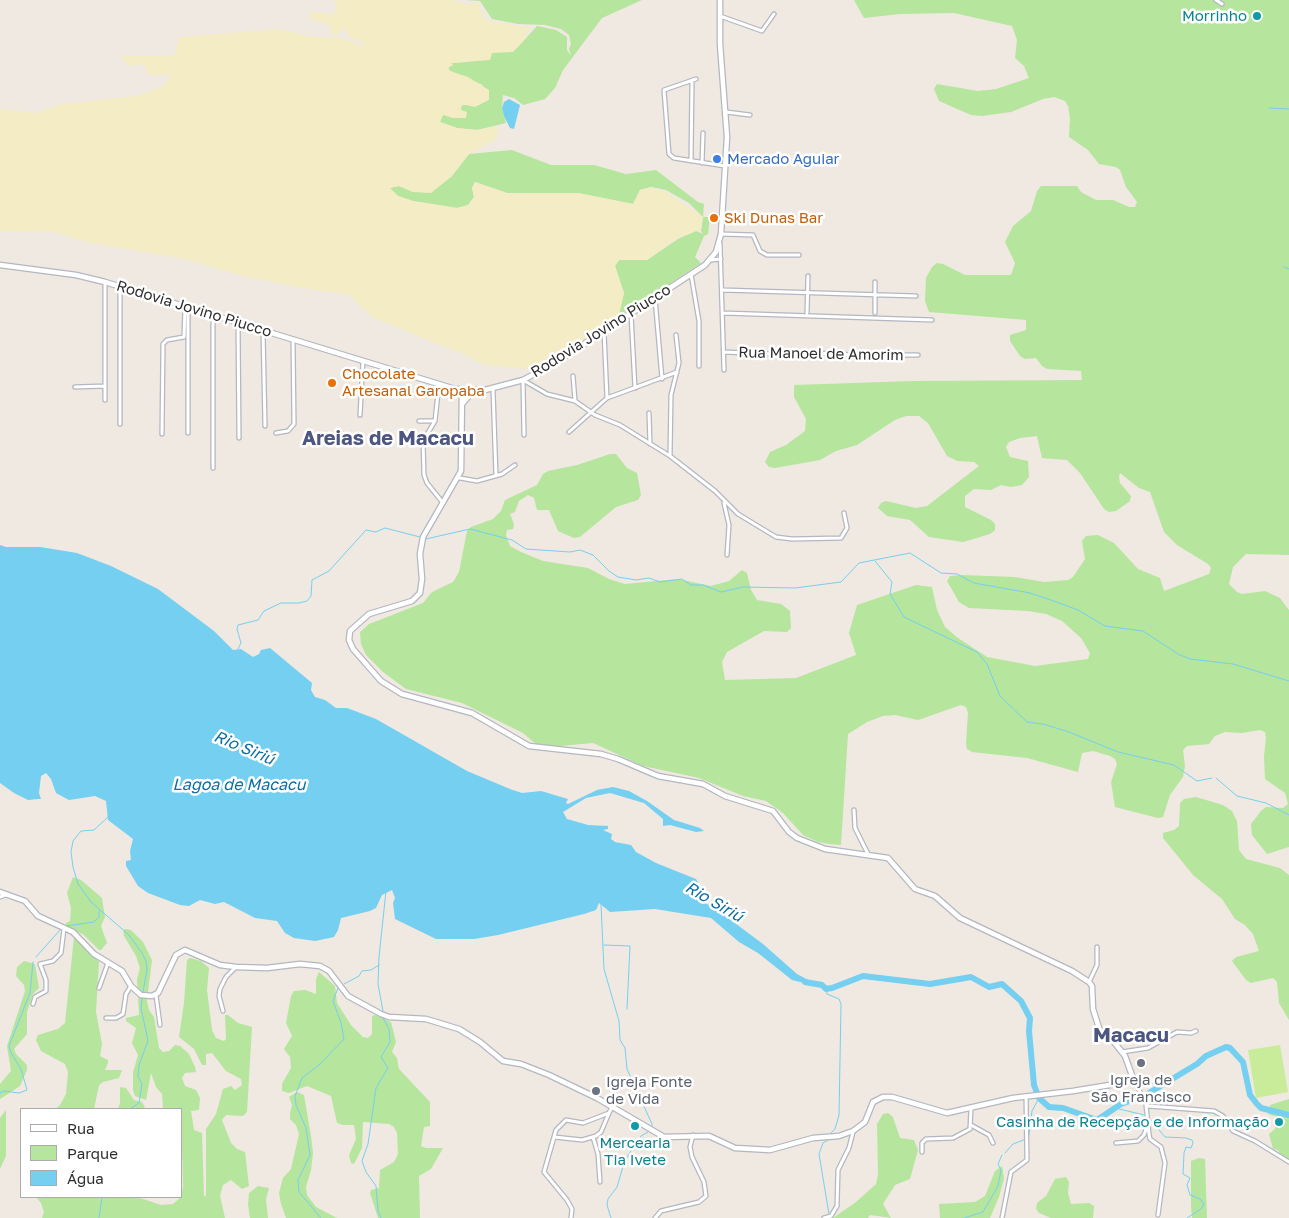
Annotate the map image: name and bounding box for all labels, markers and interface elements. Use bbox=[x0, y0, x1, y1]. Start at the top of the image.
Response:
place label: Morrinho bbox=[1182, 7, 1247, 25]
marker: Morrinho bbox=[1251, 10, 1263, 22]
place label: Mercado Aguiar bbox=[727, 150, 839, 168]
marker: Mercado Aguiar bbox=[711, 153, 723, 165]
place label: Ski Dunas Bar bbox=[724, 209, 823, 227]
marker: Ski Dunas Bar bbox=[708, 212, 720, 224]
street label: Rodovia Jovino Piucco bbox=[114, 277, 274, 341]
street label: Rodovia Jovino Piucco bbox=[528, 281, 674, 381]
street label: Rua Manoel de Amorim bbox=[738, 344, 904, 364]
place label: Chocolate Artesanal Garopaba bbox=[342, 365, 485, 400]
marker: Chocolate Artesanal Garopaba bbox=[326, 377, 338, 389]
district label: Areias de Macacu bbox=[302, 427, 474, 451]
water label: Rio Siriú bbox=[211, 727, 277, 769]
water label: Lagoa de Macacu bbox=[173, 775, 305, 795]
water label: Rio Siriú bbox=[682, 878, 746, 926]
district label: Macacu bbox=[1093, 1024, 1169, 1048]
marker: Igreja de São Francisco bbox=[1135, 1057, 1147, 1069]
place label: Igreja de São Francisco bbox=[1091, 1071, 1191, 1106]
place label: Igreja Fonte de Vida bbox=[606, 1073, 692, 1108]
marker: Igreja Fonte de Vida bbox=[590, 1085, 602, 1097]
legend bbox=[20, 1108, 182, 1198]
place label: Casinha de Recepção e de Informação bbox=[996, 1113, 1269, 1131]
marker: Casinha de Recepção e de Informação bbox=[1273, 1116, 1285, 1128]
text: Rua bbox=[67, 1119, 94, 1137]
marker: Mercearia Tia Ivete bbox=[629, 1120, 641, 1132]
place label: Mercearia Tia Ivete bbox=[600, 1134, 670, 1169]
text: Parque bbox=[67, 1144, 118, 1162]
text: Água bbox=[67, 1169, 104, 1187]

